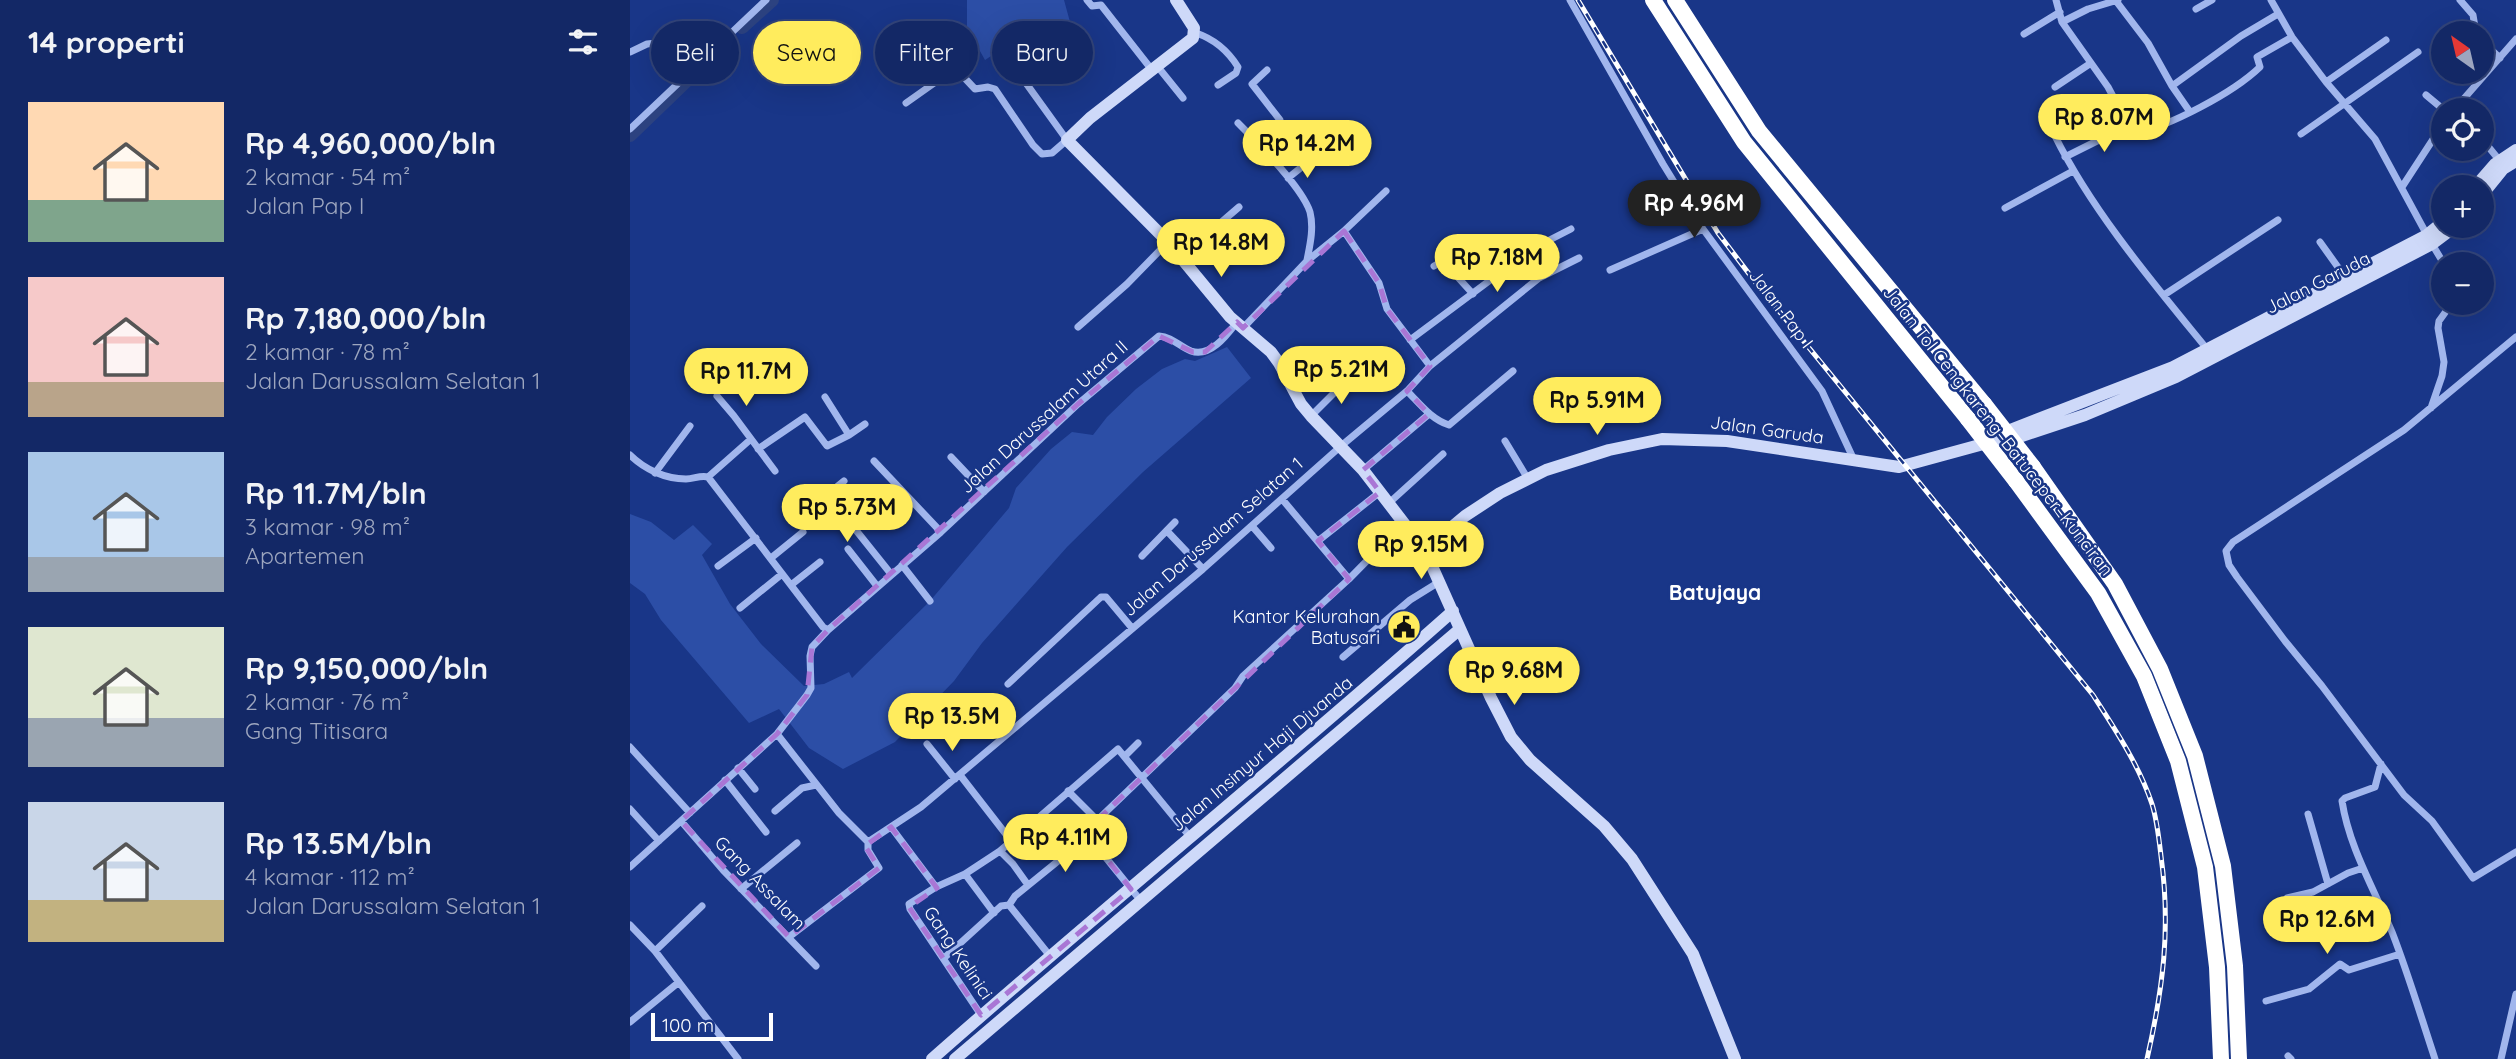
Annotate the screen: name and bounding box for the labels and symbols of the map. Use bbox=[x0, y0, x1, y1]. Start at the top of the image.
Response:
north arrow bbox=[2431, 21, 2494, 84]
pin: Rp 8.07M bbox=[2032, 94, 2176, 154]
pin: Rp 14.2M bbox=[1235, 120, 1379, 180]
pin: Rp 4.96M bbox=[1622, 180, 1766, 240]
pin: Rp 14.8M bbox=[1149, 219, 1293, 279]
pin: Rp 7.18M bbox=[1425, 234, 1569, 294]
street label: Jalan Garuda bbox=[2262, 246, 2374, 319]
street label: Jalan Pap I bbox=[1744, 264, 1819, 353]
street label: Jalan Tol Cengkareng–Batuceper–Kunciran bbox=[1878, 281, 2119, 580]
street label: Jalan Darussalam Utara II bbox=[955, 335, 1132, 498]
pin: Rp 5.21M bbox=[1269, 346, 1413, 406]
pin: Rp 11.7M bbox=[674, 348, 818, 408]
pin: Rp 5.91M bbox=[1525, 378, 1669, 437]
street label: Jalan Garuda bbox=[1709, 410, 1825, 449]
street label: Jalan Darussalam Selatan 1 bbox=[1118, 452, 1307, 621]
pin: Rp 5.73M bbox=[775, 484, 919, 544]
pin: Rp 9.15M bbox=[1349, 522, 1493, 581]
district label: Batujaya bbox=[1669, 579, 1761, 605]
place label: Kantor Kelurahan Batusari bbox=[1232, 605, 1380, 649]
public building icon: Kantor Kelurahan Batusari bbox=[1385, 608, 1423, 646]
pin: Rp 9.68M bbox=[1442, 648, 1586, 707]
street label: Jalan Insinyur Haji Djuanda bbox=[1166, 671, 1357, 836]
pin: Rp 13.5M bbox=[880, 694, 1024, 753]
pin: Rp 4.11M bbox=[993, 814, 1137, 874]
street label: Gang Assalam bbox=[710, 831, 811, 934]
pin: Rp 12.6M bbox=[2255, 897, 2399, 956]
street label: Gang Kelinici bbox=[919, 902, 998, 1004]
scale bar bbox=[651, 1010, 774, 1042]

